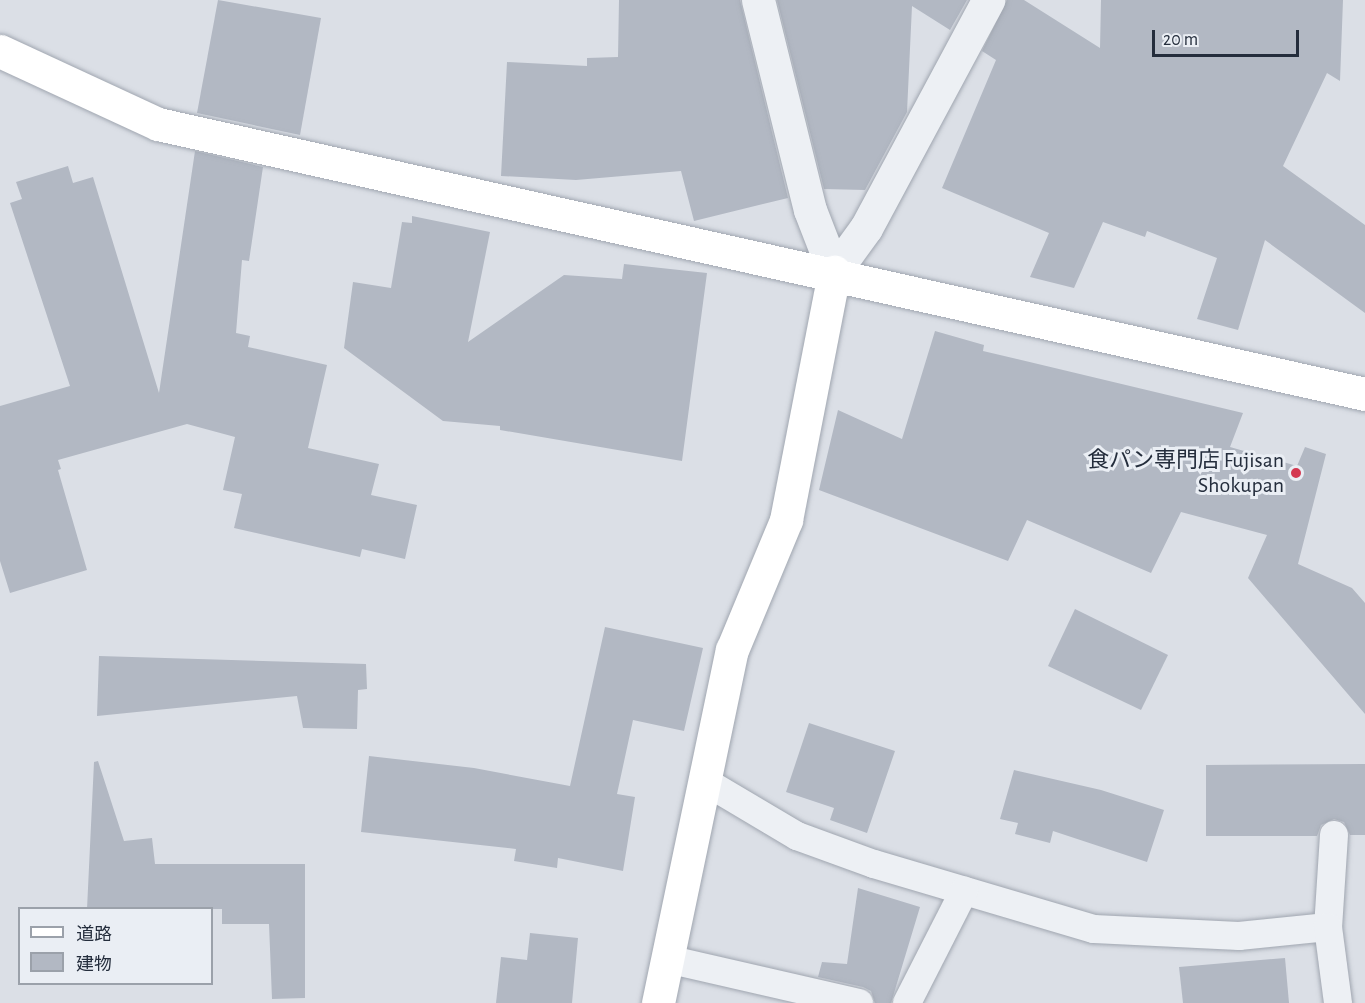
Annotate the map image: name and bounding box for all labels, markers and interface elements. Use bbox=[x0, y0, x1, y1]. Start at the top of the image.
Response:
scale bar bbox=[1155, 18, 1302, 56]
text: 20 m bbox=[1163, 31, 1198, 49]
place label: 食パン専門店 Fujisan Shokupan bbox=[1088, 447, 1284, 499]
marker: 食パン専門店 Fujisan Shokupan bbox=[1289, 466, 1303, 480]
legend bbox=[18, 907, 213, 985]
text: 道路 bbox=[76, 926, 112, 944]
text: 建物 bbox=[76, 956, 112, 974]

